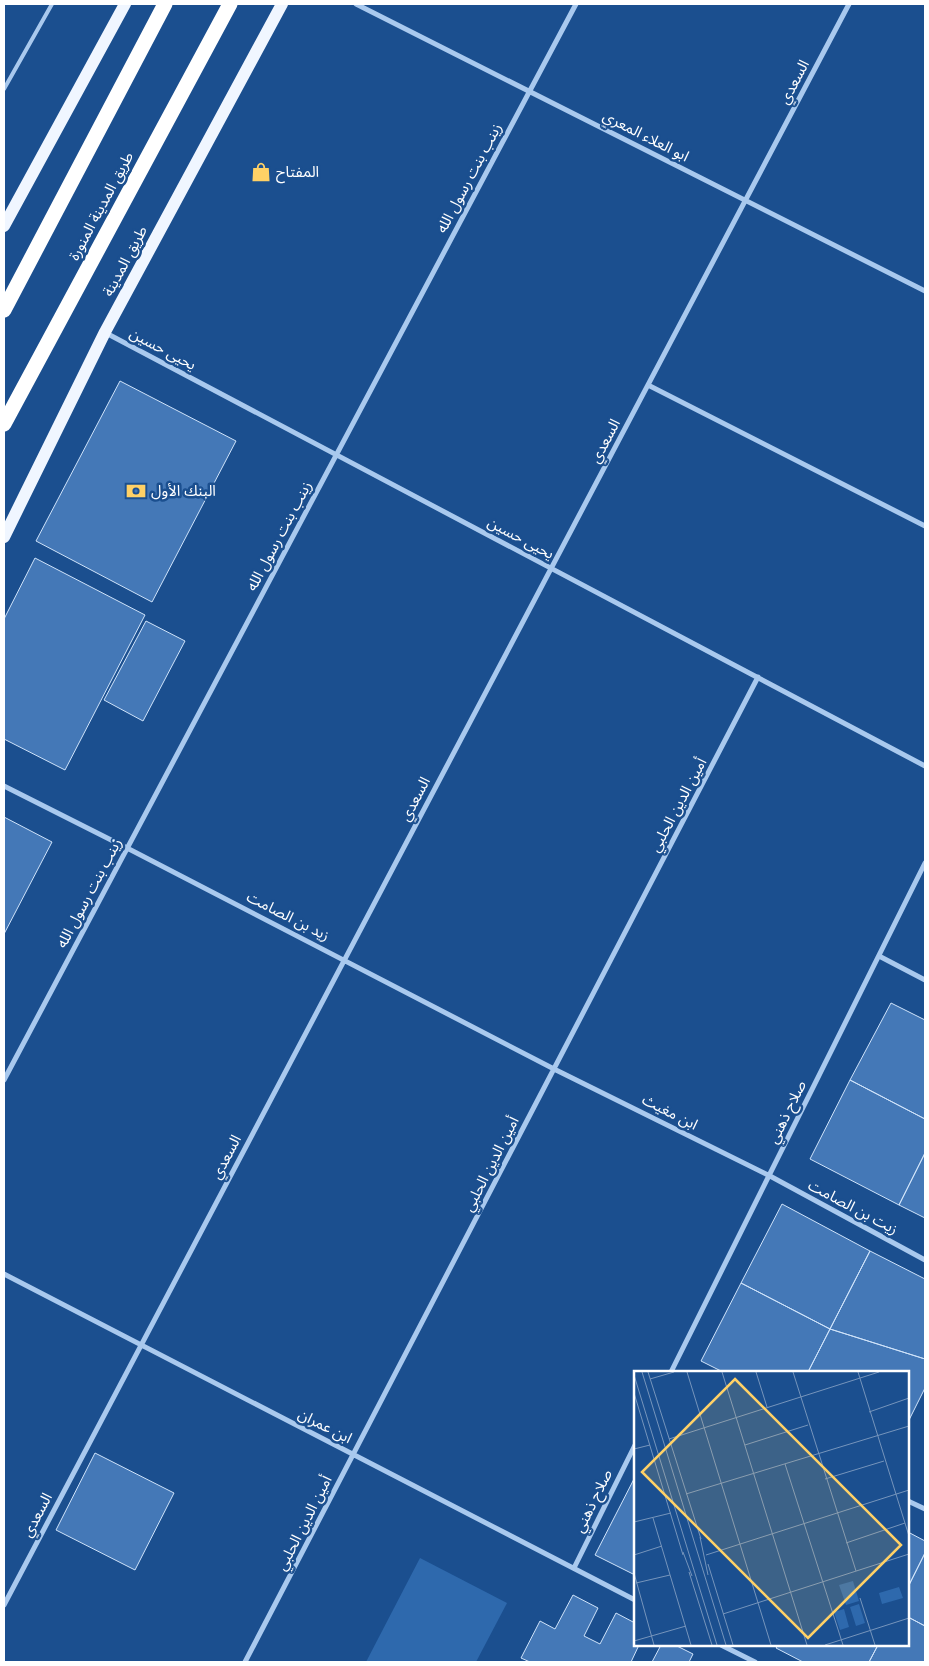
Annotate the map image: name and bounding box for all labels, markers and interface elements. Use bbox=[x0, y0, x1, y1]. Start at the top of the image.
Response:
street label: السعدي bbox=[774, 56, 815, 108]
street label: ابو العلاء المعري bbox=[599, 106, 692, 168]
street label: زينب بنت رسول الله bbox=[432, 120, 506, 236]
street label: طريق المدينة المنورة bbox=[65, 149, 137, 263]
shop icon: المفتاح bbox=[250, 161, 272, 183]
place label: المفتاح bbox=[276, 162, 319, 184]
street label: طريق المدينة bbox=[99, 223, 151, 299]
street label: يحيى حسين bbox=[127, 323, 200, 374]
street label: السعدي bbox=[585, 415, 626, 467]
street label: زينب بنت رسول الله bbox=[242, 478, 316, 594]
bank icon: البنك الأول bbox=[125, 480, 147, 502]
place label: البنك الأول bbox=[151, 481, 216, 500]
street label: يحيى حسين bbox=[485, 512, 558, 563]
street label: أمين الدين الحلبي bbox=[645, 754, 713, 856]
street label: السعدي bbox=[395, 773, 436, 825]
street label: زينب بنت رسول الله bbox=[52, 835, 126, 951]
street label: زيد بن الصامت bbox=[244, 887, 333, 945]
street label: صلاح ذهني bbox=[763, 1077, 813, 1148]
street label: ابن مغيث bbox=[639, 1089, 701, 1134]
street label: أمين الدين الحلبي bbox=[458, 1113, 525, 1216]
street label: السعدي bbox=[206, 1131, 247, 1183]
street label: زيت بن الصامت bbox=[805, 1175, 901, 1238]
inset map bbox=[634, 1371, 909, 1646]
street label: ابن عمران bbox=[295, 1404, 355, 1447]
street label: صلاح ذهني bbox=[569, 1466, 619, 1537]
street label: أمين الدين الحلبي bbox=[271, 1472, 338, 1575]
street label: السعدي bbox=[17, 1489, 58, 1541]

